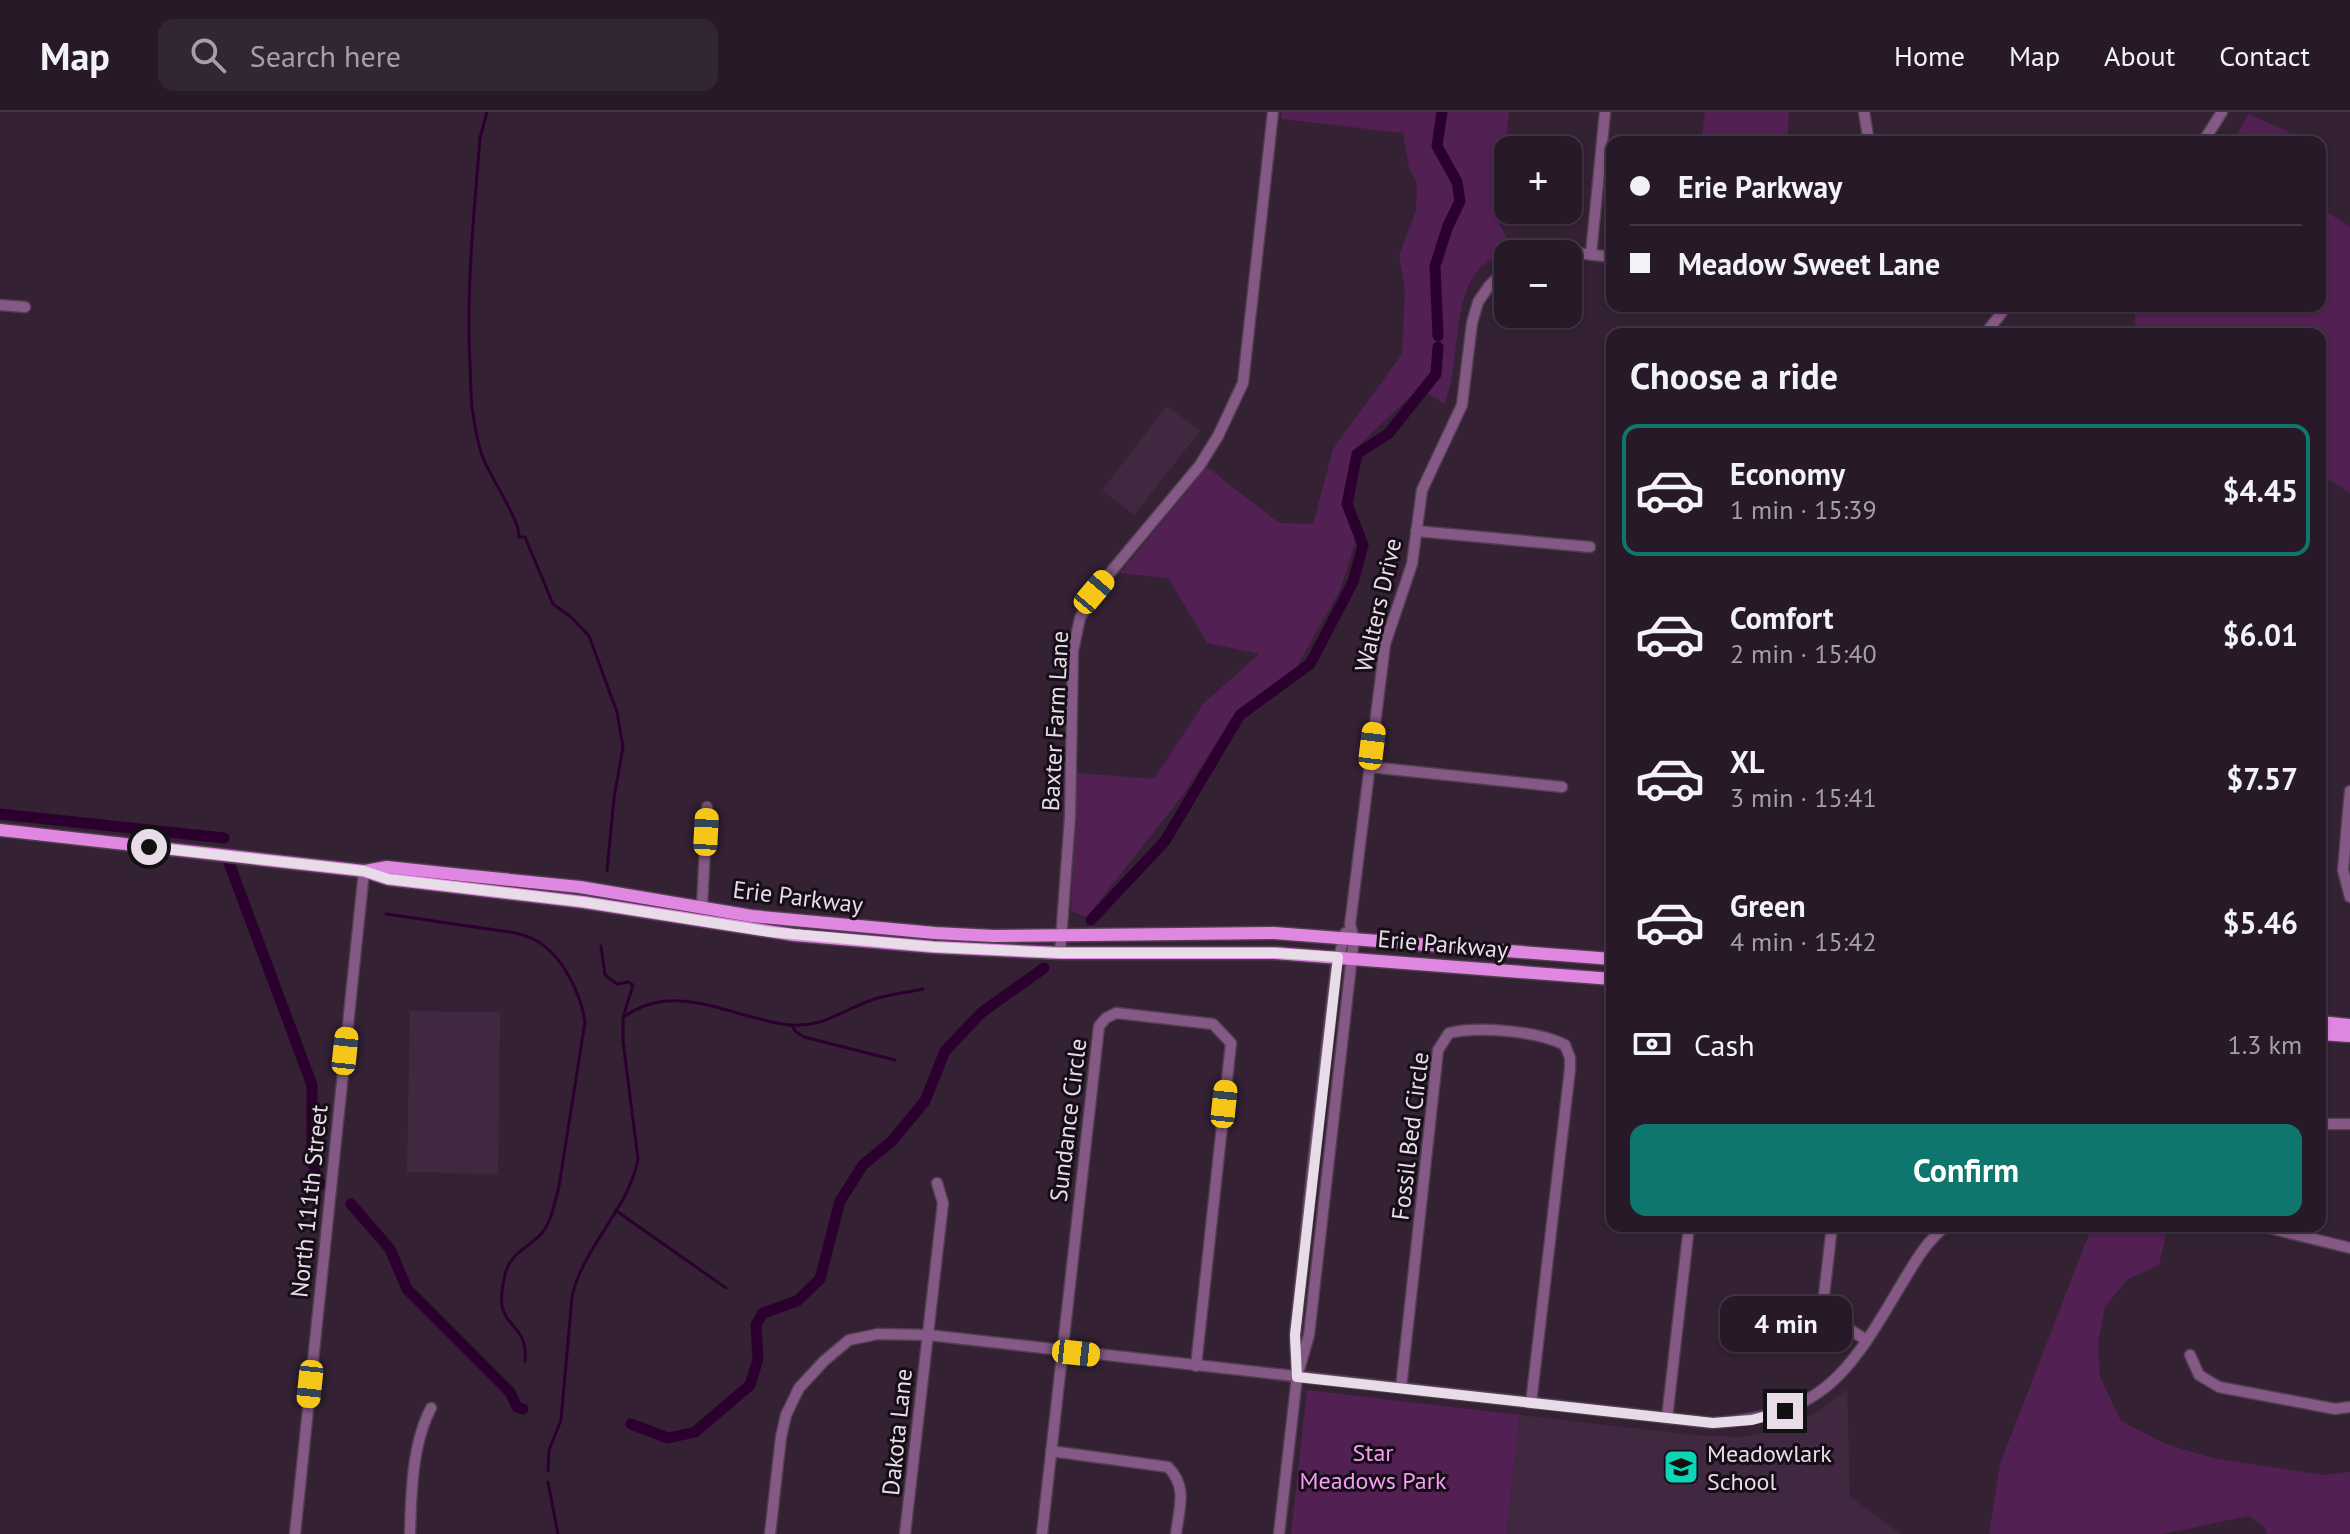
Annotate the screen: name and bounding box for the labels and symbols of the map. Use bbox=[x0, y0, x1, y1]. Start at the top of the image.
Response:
street label: Walters Drive bbox=[1348, 535, 1408, 675]
car bbox=[1069, 566, 1119, 618]
street label: Baxter Farm Lane bbox=[1035, 630, 1075, 812]
car bbox=[1357, 721, 1387, 771]
car bbox=[693, 807, 719, 857]
route start bbox=[131, 829, 167, 865]
street label: Erie Parkway bbox=[731, 874, 865, 920]
street label: Erie Parkway bbox=[1376, 923, 1510, 965]
car bbox=[331, 1026, 359, 1076]
street label: Sundance Circle bbox=[1043, 1037, 1093, 1203]
street label: Fossil Bed Circle bbox=[1384, 1050, 1436, 1222]
car bbox=[1210, 1079, 1238, 1129]
street label: North 111th Street bbox=[283, 1103, 335, 1299]
callout: 4 min bbox=[1719, 1295, 1851, 1351]
car bbox=[1051, 1339, 1101, 1367]
car bbox=[296, 1359, 324, 1409]
street label: Dakota Lane bbox=[875, 1367, 919, 1497]
route end bbox=[1767, 1393, 1803, 1429]
park label: Star Meadows Park bbox=[1300, 1437, 1447, 1496]
place label: Meadowlark School bbox=[1707, 1438, 1832, 1497]
school or university icon: Meadowlark School bbox=[1662, 1448, 1700, 1486]

